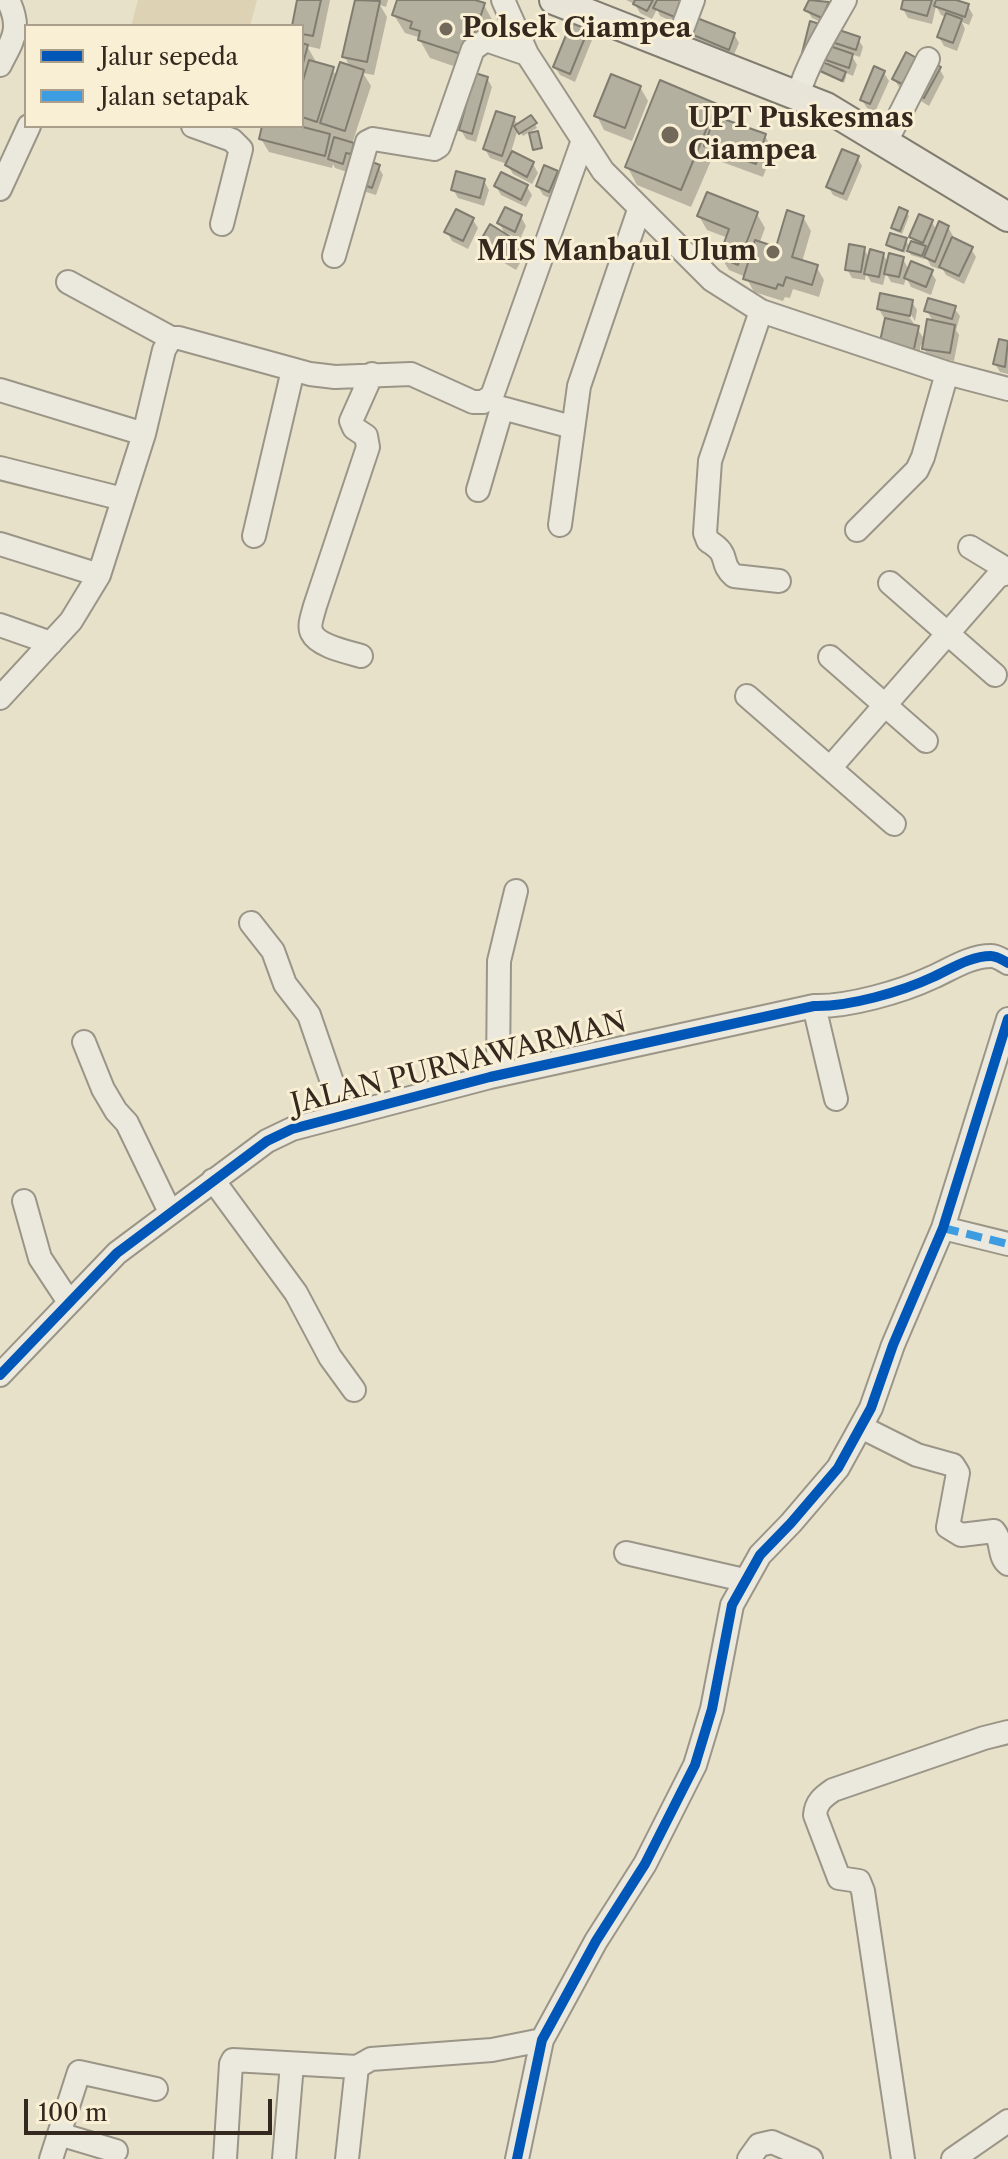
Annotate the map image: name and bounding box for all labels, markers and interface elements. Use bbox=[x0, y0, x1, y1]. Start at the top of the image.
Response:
place label: Polsek Ciampea bbox=[462, 12, 692, 46]
marker: Polsek Ciampea bbox=[437, 20, 455, 38]
legend bbox=[24, 24, 304, 128]
text: Jalur sepeda bbox=[100, 42, 238, 71]
text: Jalan setapak bbox=[100, 82, 248, 111]
place label: UPT Puskesmas Ciampea bbox=[688, 102, 914, 168]
marker: UPT Puskesmas Ciampea bbox=[659, 124, 681, 146]
place label: MIS Manbaul Ulum bbox=[477, 235, 757, 269]
marker: MIS Manbaul Ulum bbox=[764, 243, 782, 261]
street label: JALAN PURNAWARMAN bbox=[288, 1006, 630, 1122]
scale bar bbox=[28, 2083, 276, 2133]
text: 100 m bbox=[38, 2098, 107, 2127]

